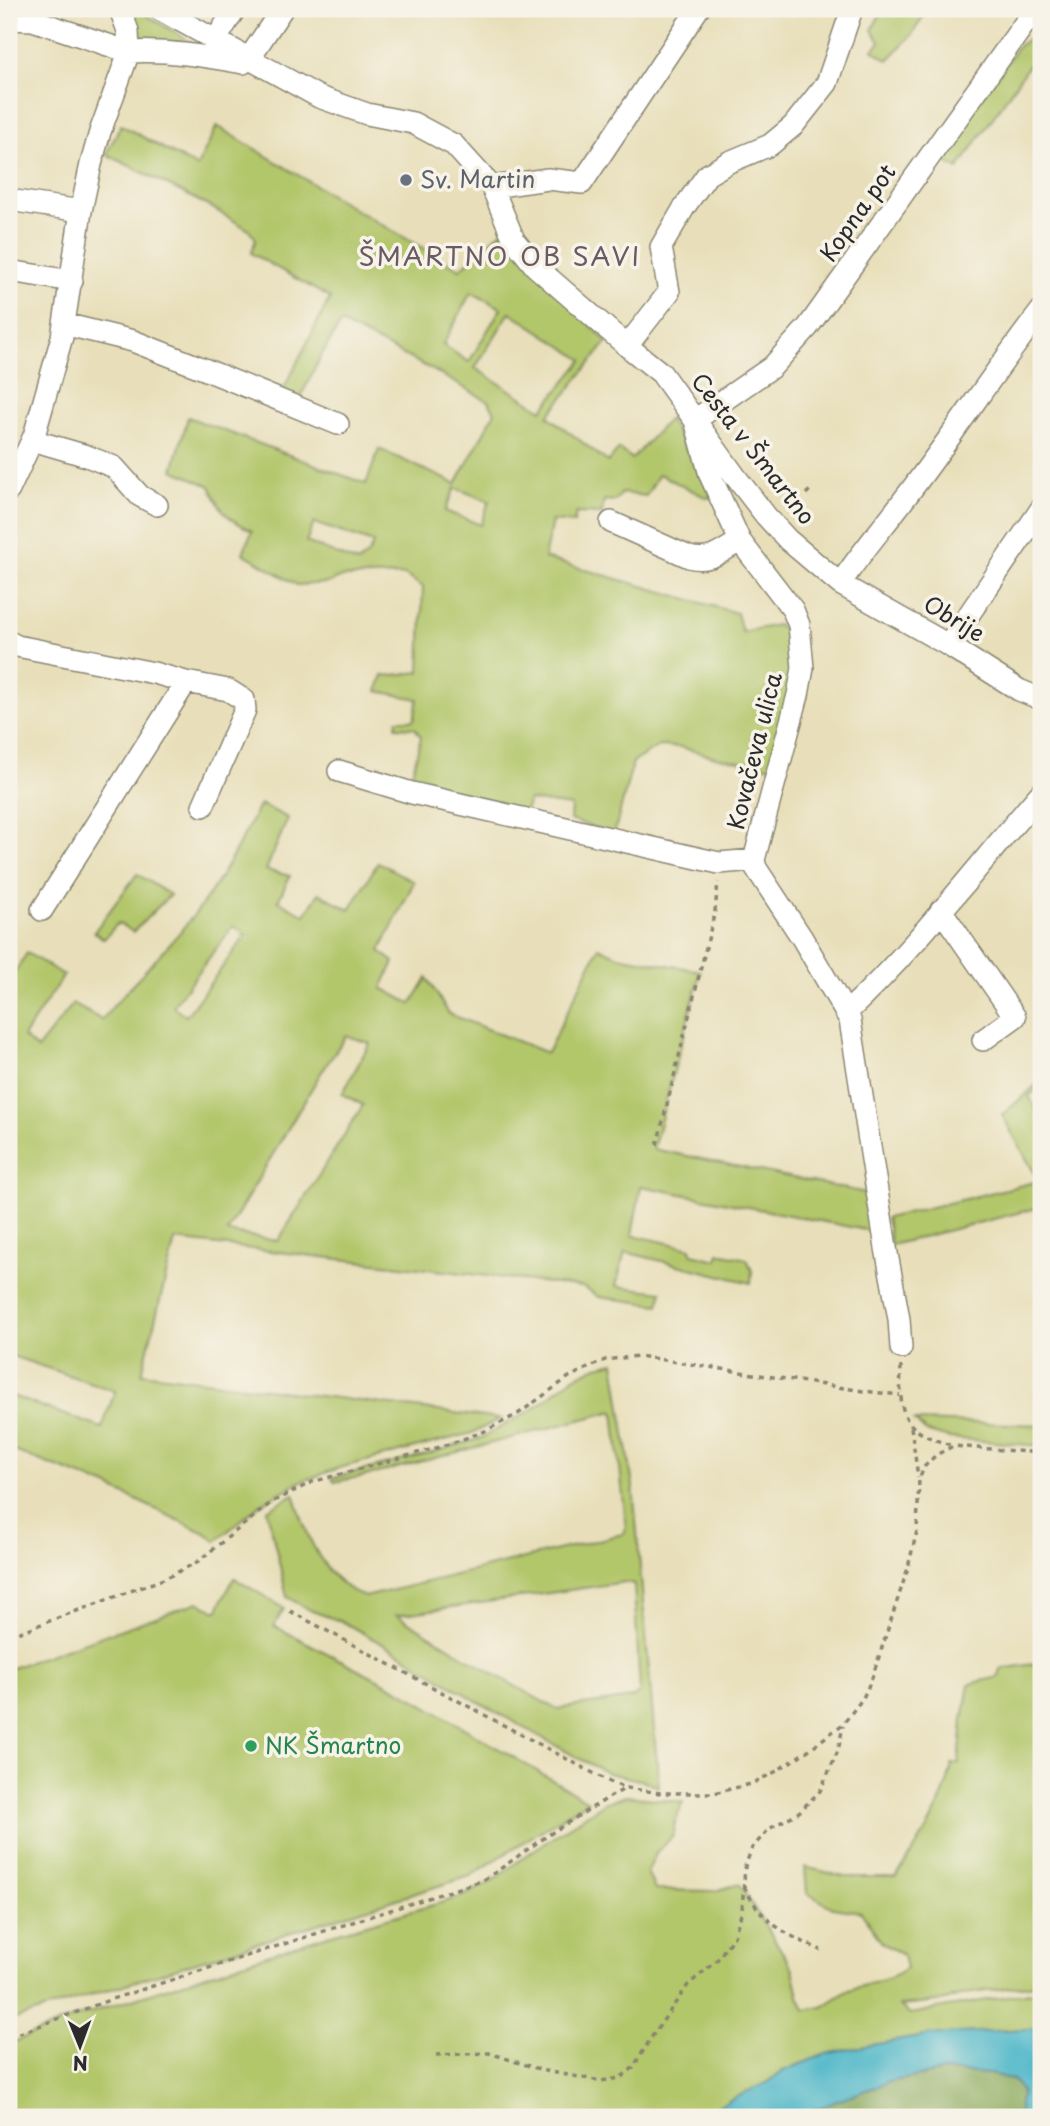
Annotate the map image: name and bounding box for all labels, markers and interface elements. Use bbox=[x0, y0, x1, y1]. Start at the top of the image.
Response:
street label: Kopna pot bbox=[810, 156, 903, 268]
place label: Sv. Martin bbox=[420, 161, 535, 196]
marker: Sv. Martin bbox=[398, 172, 414, 188]
district label: ŠMARTNO OB SAVI bbox=[358, 236, 642, 275]
street label: Cesta v Šmartno bbox=[684, 365, 825, 532]
street label: Obrije bbox=[917, 586, 992, 650]
street label: Kovačeva ulica bbox=[717, 668, 790, 833]
place label: NK Šmartno bbox=[265, 1727, 401, 1762]
marker: NK Šmartno bbox=[243, 1738, 259, 1754]
north arrow bbox=[46, 2010, 116, 2080]
text: N bbox=[73, 2050, 88, 2078]

